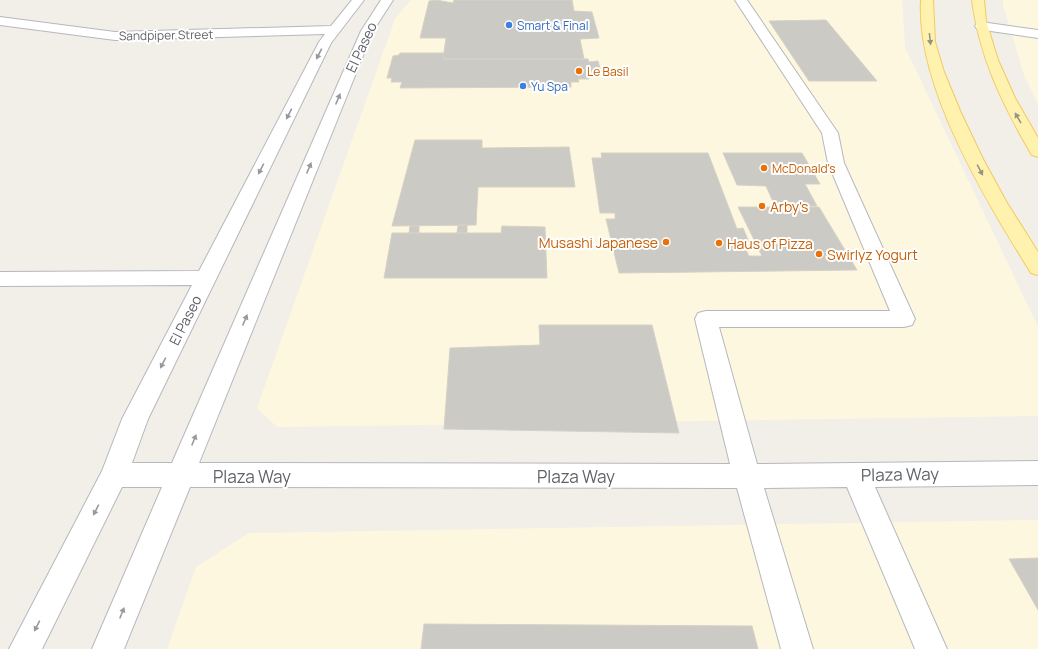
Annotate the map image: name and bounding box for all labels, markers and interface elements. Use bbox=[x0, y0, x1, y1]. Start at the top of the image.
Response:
place label: Smart & Final bbox=[517, 17, 588, 34]
street label: El Paseo bbox=[341, 19, 381, 75]
marker: Smart & Final bbox=[504, 20, 514, 30]
street label: Sandpiper Street bbox=[119, 26, 213, 44]
one-way arrow bbox=[926, 33, 933, 45]
one-way arrow bbox=[316, 48, 322, 60]
place label: Le Basil bbox=[587, 63, 628, 80]
marker: Le Basil bbox=[574, 66, 584, 76]
place label: Yu Spa bbox=[531, 78, 568, 95]
marker: Yu Spa bbox=[518, 81, 528, 91]
one-way arrow bbox=[335, 93, 341, 104]
one-way arrow bbox=[286, 108, 292, 120]
one-way arrow bbox=[1015, 112, 1022, 124]
place label: McDonald's bbox=[772, 160, 836, 177]
one-way arrow bbox=[306, 163, 312, 174]
marker: McDonald's bbox=[759, 163, 769, 173]
one-way arrow bbox=[258, 164, 264, 175]
one-way arrow bbox=[977, 164, 983, 175]
place label: Arby's bbox=[770, 197, 808, 216]
marker: Arby's bbox=[757, 201, 767, 211]
place label: Musashi Japanese bbox=[539, 233, 658, 252]
place label: Haus of Pizza bbox=[727, 234, 813, 253]
marker: Musashi Japanese bbox=[661, 237, 671, 247]
marker: Haus of Pizza bbox=[714, 238, 724, 248]
place label: Swirlyz Yogurt bbox=[827, 245, 918, 264]
marker: Swirlyz Yogurt bbox=[814, 249, 824, 259]
street label: El Paseo bbox=[164, 292, 206, 348]
one-way arrow bbox=[242, 314, 248, 326]
one-way arrow bbox=[160, 357, 166, 369]
one-way arrow bbox=[192, 434, 198, 446]
street label: Plaza Way bbox=[861, 462, 939, 486]
street label: Plaza Way bbox=[213, 465, 291, 488]
street label: Plaza Way bbox=[537, 465, 615, 488]
one-way arrow bbox=[93, 504, 99, 515]
one-way arrow bbox=[120, 606, 126, 618]
one-way arrow bbox=[34, 620, 40, 631]

